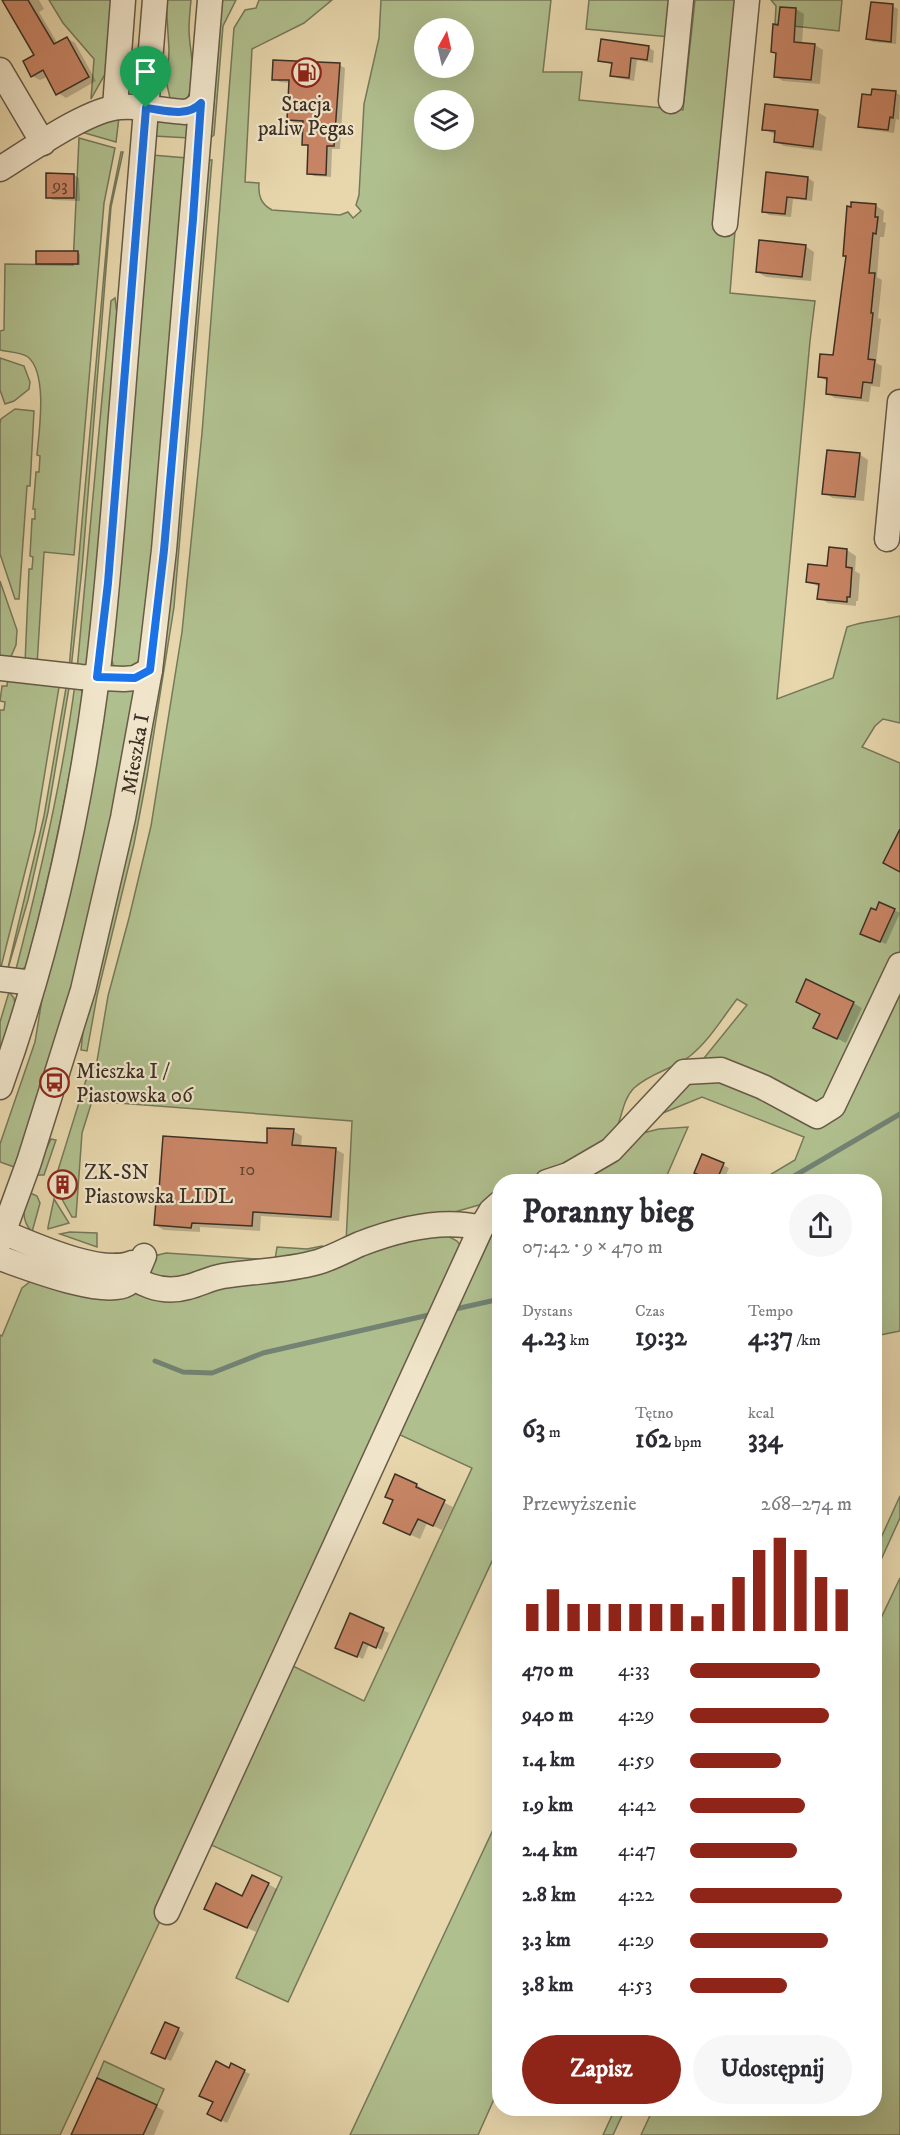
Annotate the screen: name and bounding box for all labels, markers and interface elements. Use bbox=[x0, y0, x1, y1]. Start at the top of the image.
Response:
north arrow bbox=[414, 18, 474, 78]
map controls bbox=[414, 18, 474, 150]
pin bbox=[120, 46, 171, 108]
icon: arrive bbox=[129, 55, 162, 88]
fuel station icon: Stacja paliw Pegas bbox=[290, 57, 322, 89]
button: layers bbox=[414, 90, 474, 150]
place label: Stacja paliw Pegas bbox=[257, 92, 354, 142]
house number: 93 bbox=[51, 175, 68, 197]
street label: Mieszka I bbox=[116, 712, 156, 797]
place label: Mieszka I / Piastowska 06 bbox=[76, 1059, 194, 1109]
bus stop icon: Mieszka I / Piastowska 06 bbox=[39, 1067, 71, 1099]
house number: 10 bbox=[239, 1159, 255, 1181]
place label: ZK-SN Piastowska LIDL bbox=[84, 1160, 233, 1210]
building icon: ZK-SN Piastowska LIDL bbox=[47, 1168, 79, 1200]
text: Poranny bieg bbox=[522, 1192, 693, 1233]
button: share bbox=[789, 1194, 852, 1257]
text: 07:42 · 9 × 470 m bbox=[522, 1235, 663, 1260]
text: Dystans bbox=[522, 1301, 572, 1321]
text: Czas bbox=[635, 1301, 665, 1321]
text: Tempo bbox=[748, 1301, 793, 1321]
text: 4.23 bbox=[522, 1321, 566, 1354]
text: 19:32 bbox=[635, 1321, 687, 1354]
text: 4:37 bbox=[748, 1321, 793, 1354]
text: km bbox=[566, 1330, 590, 1350]
text: /km bbox=[793, 1330, 821, 1350]
text: Tętno bbox=[635, 1403, 673, 1423]
text: kcal bbox=[748, 1403, 774, 1423]
text: 63 bbox=[522, 1413, 545, 1446]
text: m bbox=[545, 1422, 561, 1442]
text: 162 bbox=[635, 1423, 671, 1456]
text: 334 bbox=[748, 1423, 782, 1456]
text: bpm bbox=[671, 1432, 702, 1452]
text: Przewyższenie bbox=[522, 1492, 636, 1517]
text: 268–274 m bbox=[761, 1492, 852, 1517]
text: 470 m bbox=[522, 1658, 573, 1683]
text: 4:33 bbox=[618, 1658, 650, 1683]
text: 940 m bbox=[522, 1703, 574, 1728]
text: 4:29 bbox=[618, 1703, 655, 1728]
text: 1.4 km bbox=[522, 1748, 575, 1773]
text: 4:59 bbox=[618, 1748, 655, 1773]
text: 1.9 km bbox=[522, 1793, 573, 1818]
text: 4:42 bbox=[618, 1793, 656, 1818]
text: 2.4 km bbox=[522, 1838, 578, 1863]
text: 4:47 bbox=[618, 1838, 656, 1863]
text: 2.8 km bbox=[522, 1883, 576, 1908]
text: 4:22 bbox=[618, 1883, 654, 1908]
text: 3.3 km bbox=[522, 1928, 571, 1953]
text: 4:29 bbox=[618, 1928, 655, 1953]
text: 3.8 km bbox=[522, 1973, 573, 1998]
text: 4:53 bbox=[618, 1973, 652, 1998]
button: Zapisz bbox=[522, 2035, 681, 2104]
button: Udostępnij bbox=[693, 2035, 852, 2104]

